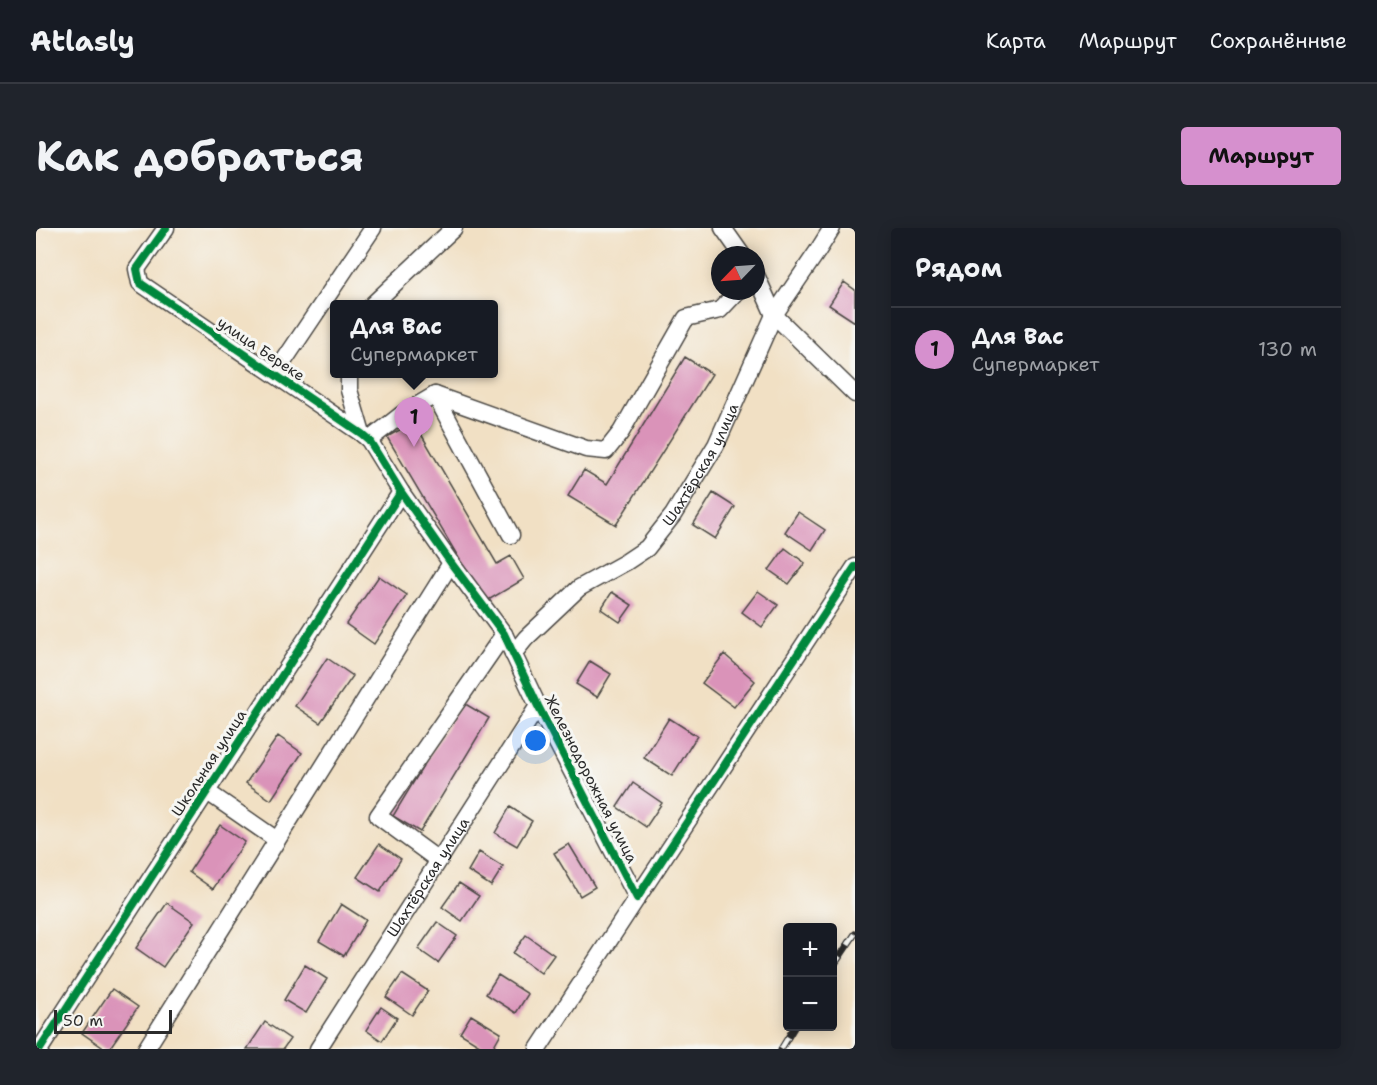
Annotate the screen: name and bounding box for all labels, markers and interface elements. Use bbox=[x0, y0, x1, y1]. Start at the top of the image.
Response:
text: Atlasly bbox=[30, 22, 135, 60]
text: Карта bbox=[986, 27, 1046, 55]
text: Маршрут bbox=[1079, 27, 1177, 55]
text: Сохранённые bbox=[1210, 27, 1347, 55]
button: Маршрут bbox=[1181, 127, 1341, 185]
text: Как добраться bbox=[36, 128, 364, 184]
north arrow bbox=[711, 246, 765, 300]
text: Рядом bbox=[915, 250, 1002, 285]
popup bbox=[330, 300, 498, 378]
street label: улица Береке bbox=[213, 312, 309, 386]
text: Для Вас bbox=[350, 312, 442, 341]
text: Для Вас bbox=[972, 322, 1064, 351]
text: 1 bbox=[930, 336, 939, 362]
text: 130 m bbox=[1258, 336, 1317, 362]
text: Супермаркет bbox=[350, 341, 478, 367]
text: Супермаркет bbox=[972, 351, 1099, 377]
pin: 1 bbox=[394, 398, 434, 447]
street label: Шахтёрская улица bbox=[658, 399, 744, 530]
street label: Железнодорожная улица bbox=[540, 691, 643, 867]
street label: Школьная улица bbox=[167, 705, 251, 820]
your location bbox=[521, 726, 550, 755]
street label: Шахтёрская улица bbox=[382, 813, 474, 941]
map controls bbox=[783, 923, 837, 1031]
button: + bbox=[783, 923, 837, 977]
button: − bbox=[783, 977, 837, 1031]
scale bar bbox=[54, 1007, 172, 1034]
text: 50 m bbox=[63, 1010, 103, 1031]

